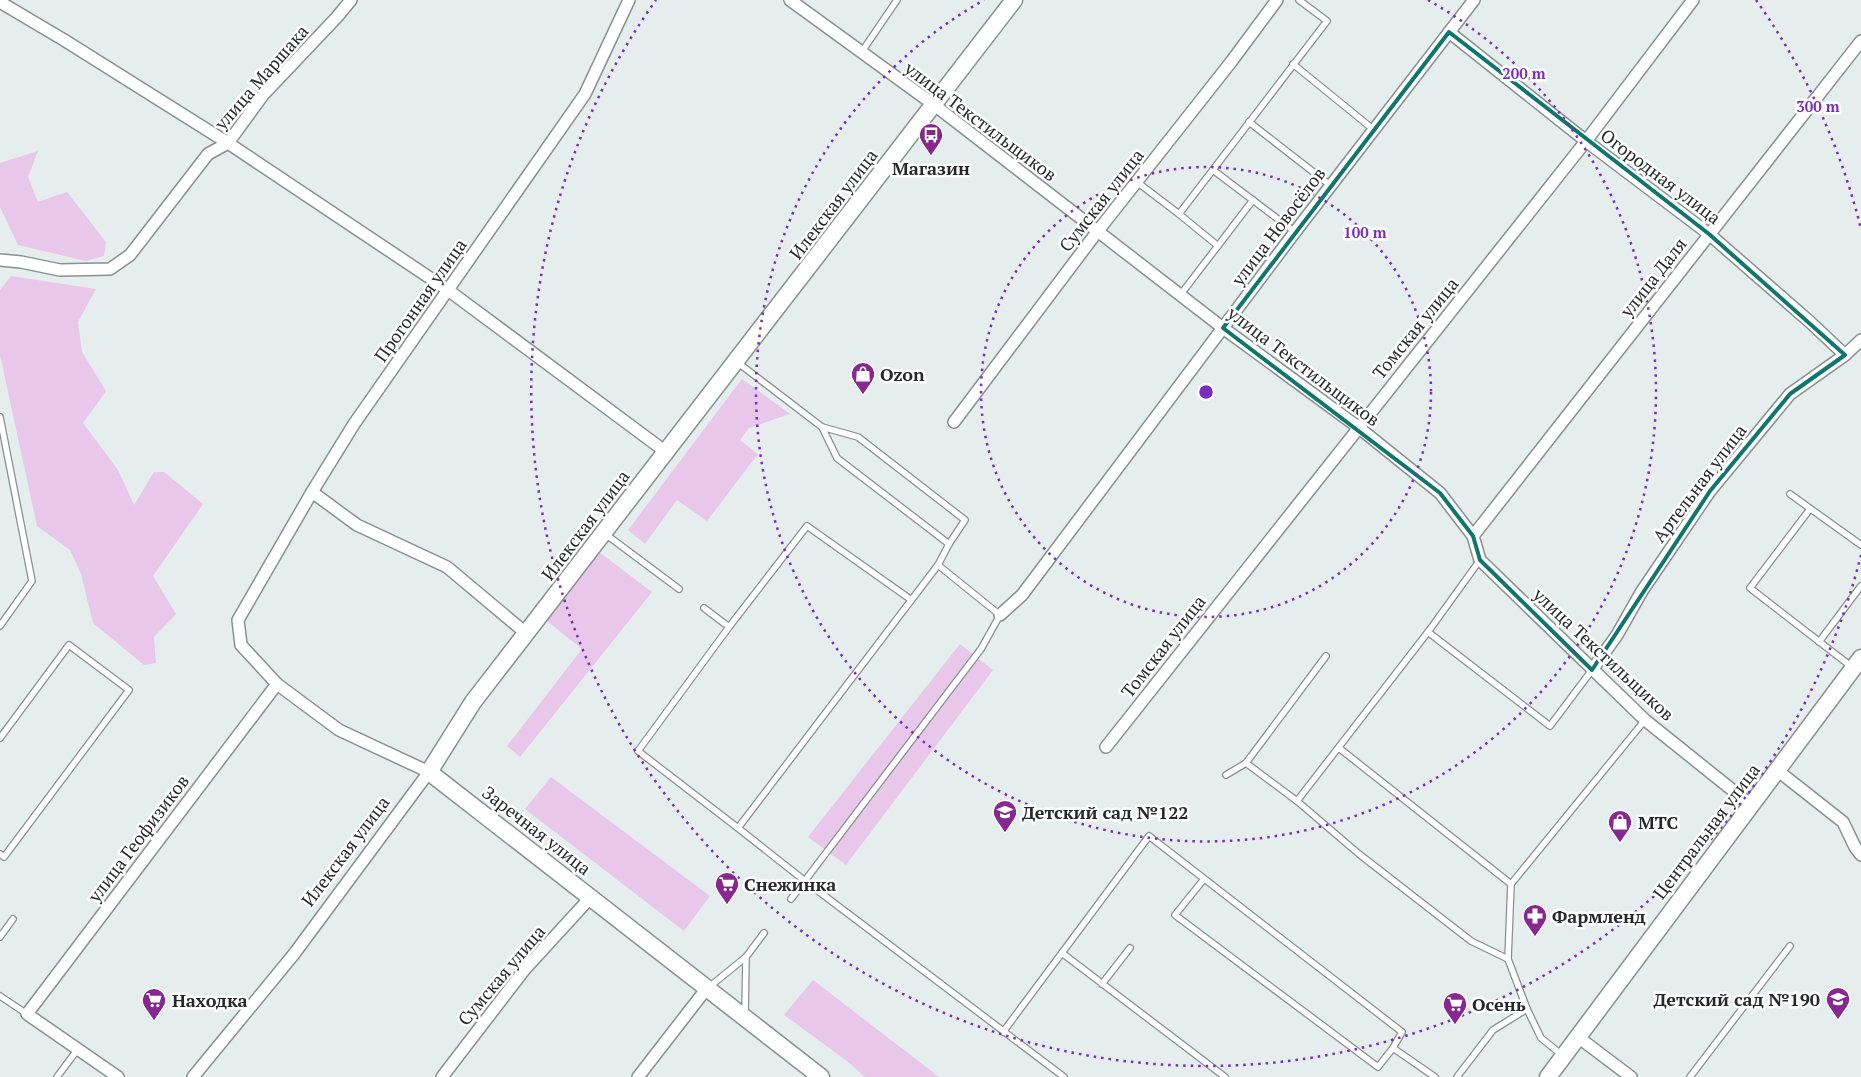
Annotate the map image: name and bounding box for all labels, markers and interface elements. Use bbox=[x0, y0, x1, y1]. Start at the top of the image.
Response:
street label: улица Маршака bbox=[208, 19, 313, 135]
street label: улица Текстильщиков bbox=[899, 55, 1062, 186]
text: 200 m bbox=[1502, 63, 1546, 83]
text: 300 m bbox=[1796, 96, 1840, 116]
bus stop icon: Магазин bbox=[918, 122, 944, 156]
street label: Огородная улица bbox=[1596, 123, 1726, 229]
street label: Илекская улица bbox=[784, 144, 882, 264]
street label: Сумская улица bbox=[1053, 144, 1149, 256]
place label: Магазин bbox=[892, 156, 970, 180]
street label: улица Новосёлов bbox=[1225, 162, 1330, 291]
text: 100 m bbox=[1343, 222, 1387, 242]
street label: улица Даля bbox=[1614, 232, 1692, 322]
street label: Прогонная улица bbox=[368, 234, 472, 366]
street label: Томская улица bbox=[1367, 272, 1463, 384]
street label: улица Текстильщиков bbox=[1222, 300, 1385, 431]
shop icon: Ozon bbox=[850, 361, 876, 395]
place label: Ozon bbox=[880, 362, 925, 386]
centre of rings bbox=[1197, 383, 1215, 401]
street label: Артельная улица bbox=[1647, 419, 1751, 547]
street label: Илекская улица bbox=[536, 465, 634, 585]
street label: улица Текстильщиков bbox=[1528, 582, 1680, 726]
street label: Томская улица bbox=[1115, 590, 1211, 702]
street label: Центральная улица bbox=[1647, 758, 1765, 904]
street label: улица Геофизиков bbox=[82, 769, 194, 907]
street label: Заречная улица bbox=[478, 780, 596, 880]
street label: Илекская улица bbox=[296, 791, 394, 911]
school or university icon: Детский сад №122 bbox=[992, 799, 1018, 833]
place label: Детский сад №122 bbox=[1022, 800, 1188, 824]
shop icon: МТС bbox=[1607, 809, 1633, 843]
place label: МТС bbox=[1638, 810, 1678, 834]
supermarket icon: Снежинка bbox=[714, 871, 740, 905]
place label: Снежинка bbox=[744, 872, 836, 896]
pharmacy icon: Фармленд bbox=[1522, 903, 1548, 937]
place label: Фармленд bbox=[1552, 904, 1646, 928]
street label: Сумская улица bbox=[452, 920, 550, 1030]
school or university icon: Детский сад №190 bbox=[1825, 986, 1851, 1020]
supermarket icon: Находка bbox=[141, 987, 167, 1021]
place label: Детский сад №190 bbox=[1654, 987, 1820, 1011]
place label: Находка bbox=[172, 988, 248, 1012]
supermarket icon: Осень bbox=[1442, 991, 1468, 1025]
place label: Осень bbox=[1472, 992, 1526, 1016]

